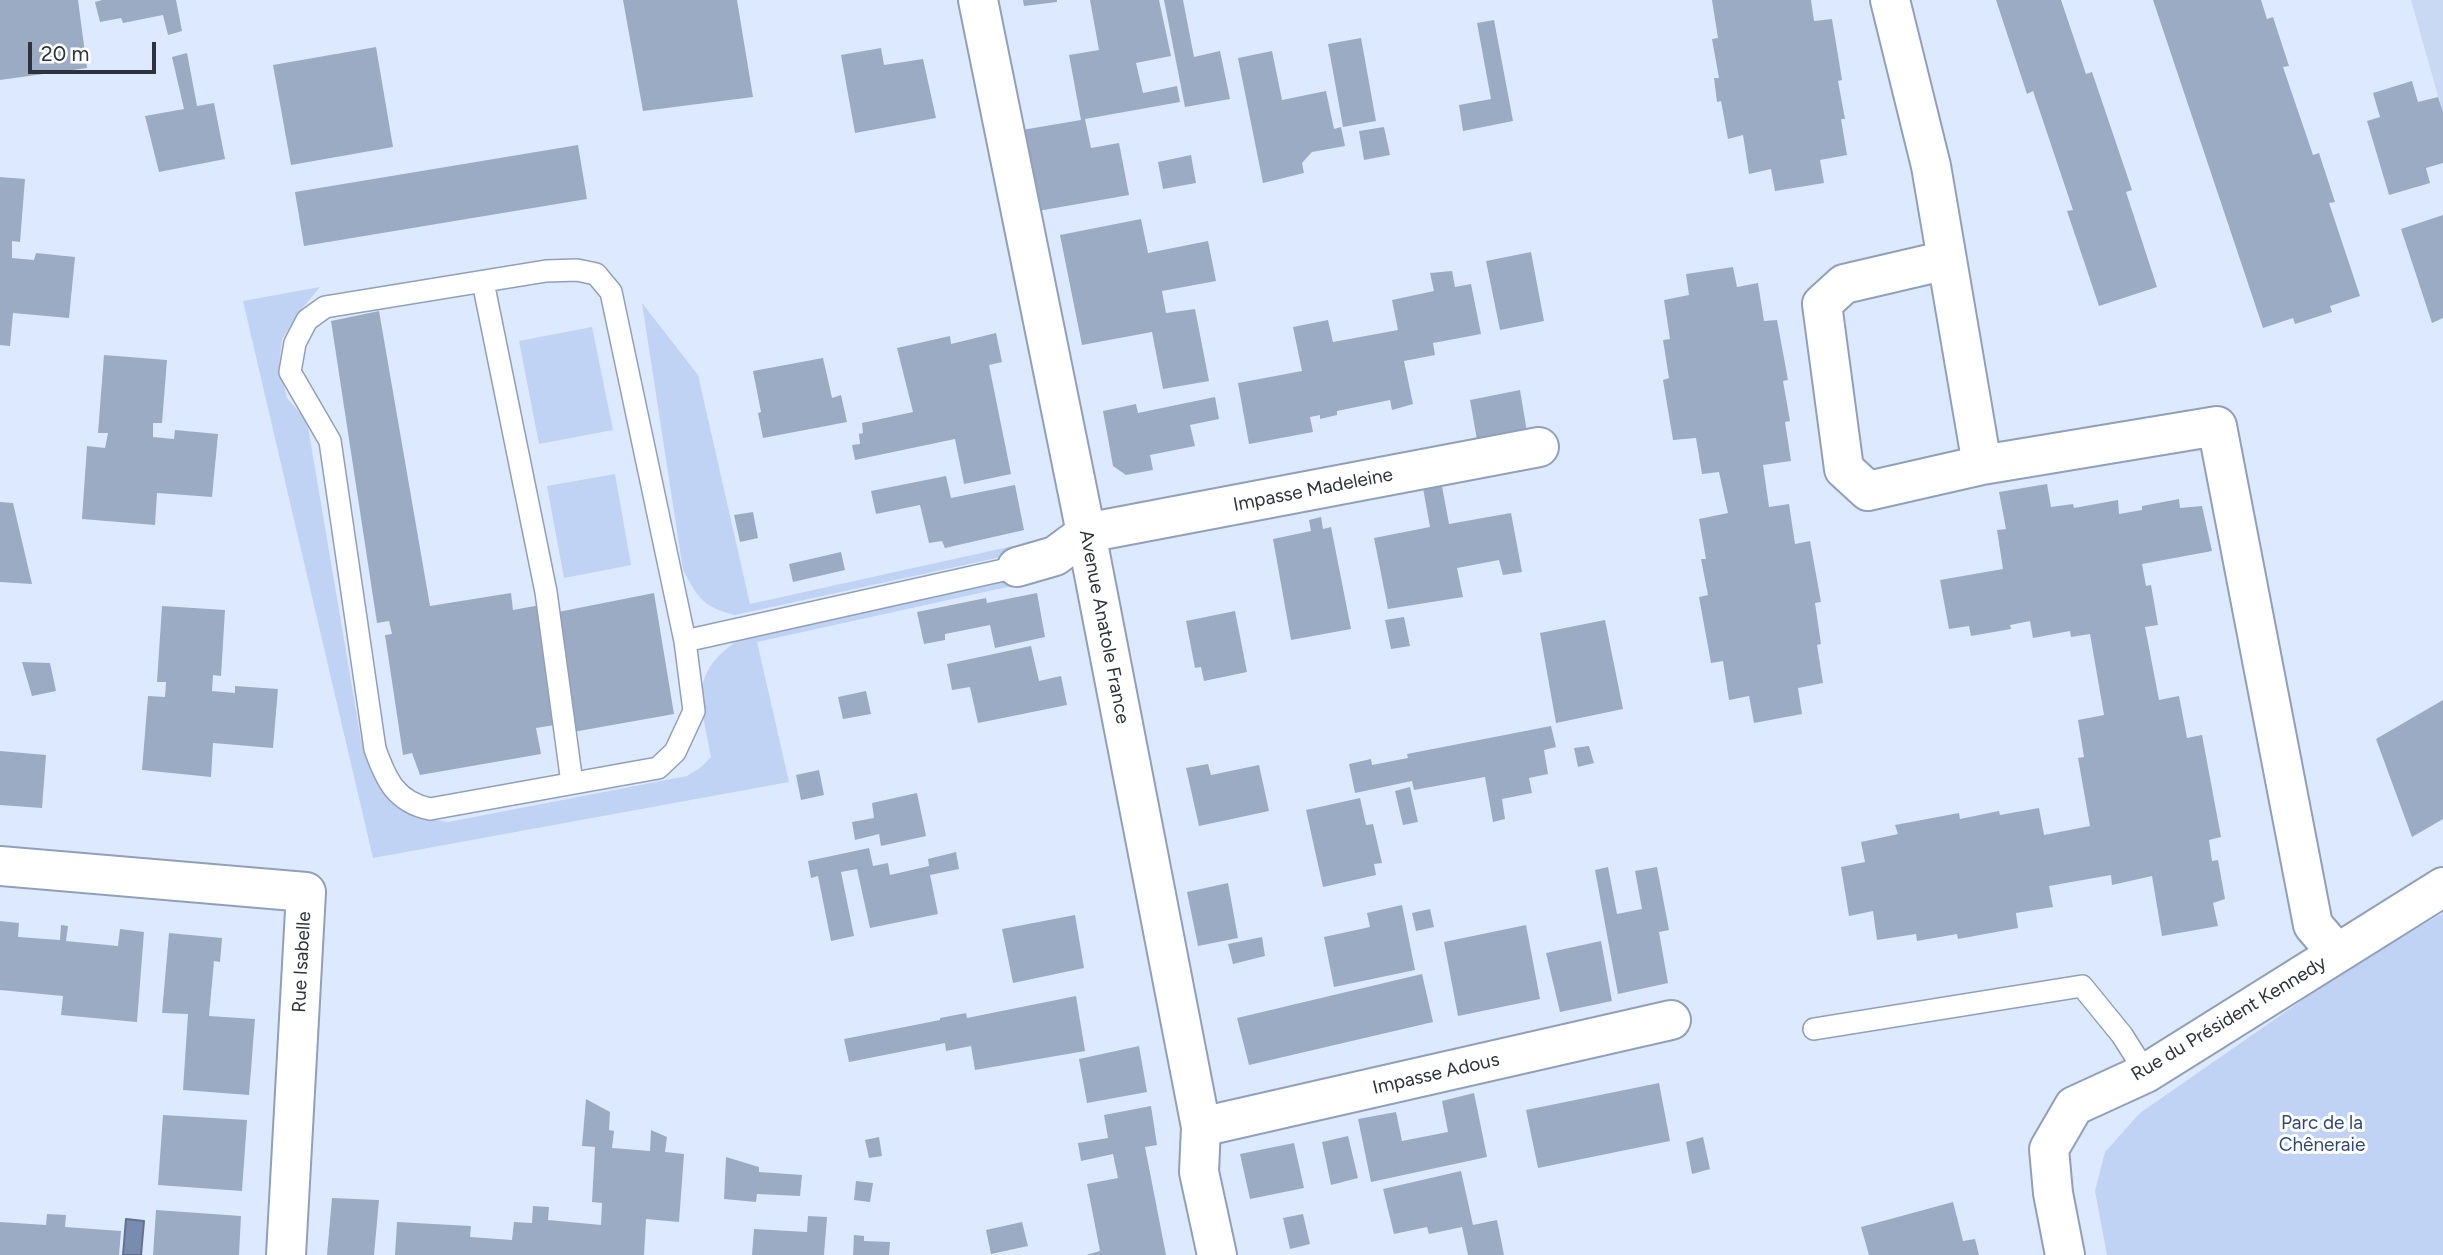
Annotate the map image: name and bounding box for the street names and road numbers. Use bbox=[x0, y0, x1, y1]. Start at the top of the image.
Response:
street label: Impasse Madeleine bbox=[1231, 463, 1395, 517]
street label: Avenue Anatole France bbox=[1074, 528, 1134, 726]
street label: Rue Isabelle bbox=[288, 911, 316, 1013]
street label: Rue du Président Kennedy bbox=[2127, 952, 2331, 1086]
street label: Impasse Adous bbox=[1370, 1048, 1502, 1100]

